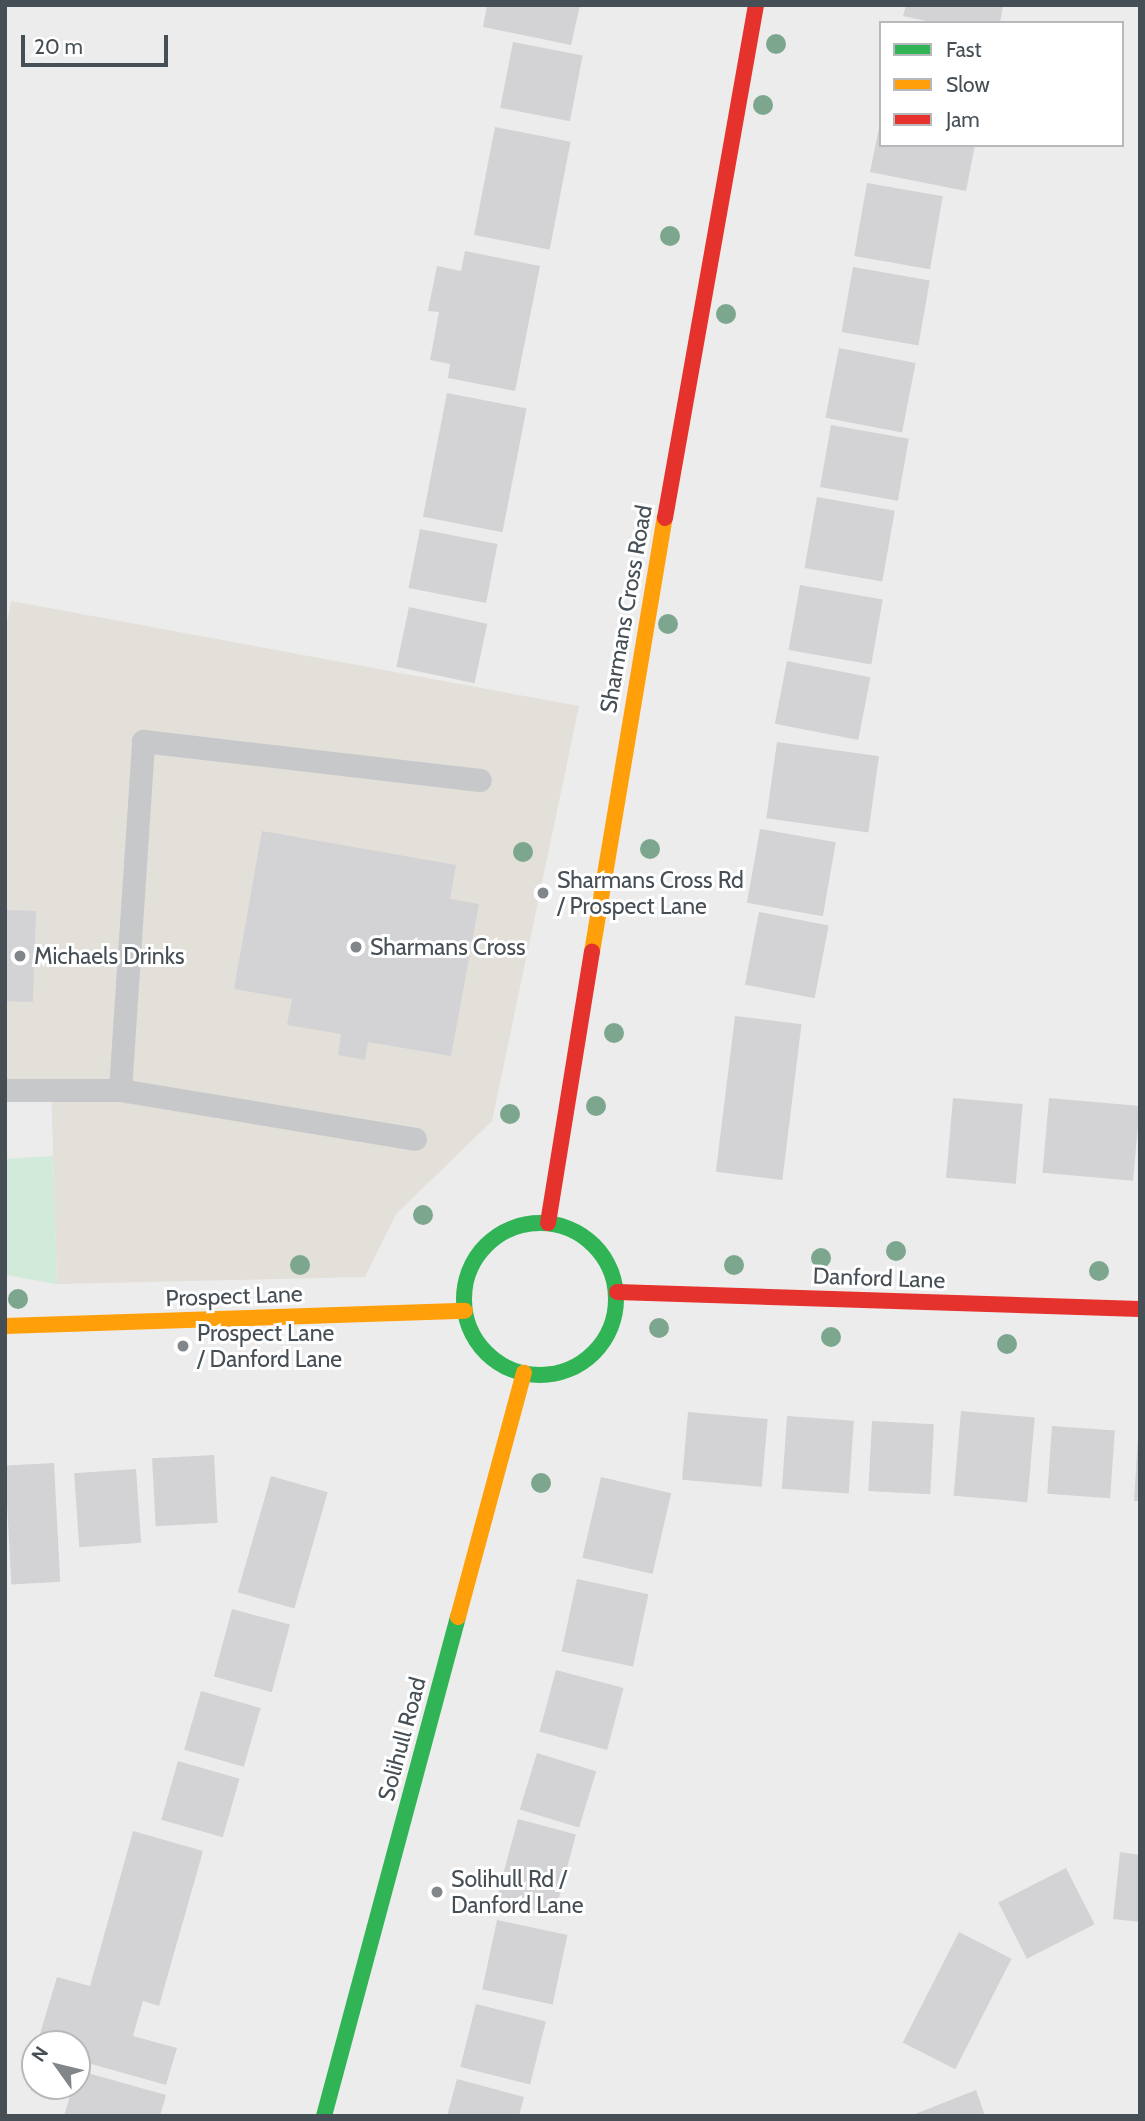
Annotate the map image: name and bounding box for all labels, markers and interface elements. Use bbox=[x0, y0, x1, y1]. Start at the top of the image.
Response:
scale bar bbox=[24, 21, 172, 65]
legend bbox=[879, 21, 1124, 147]
text: 20 m bbox=[34, 34, 83, 59]
text: Fast bbox=[946, 37, 982, 62]
text: Slow bbox=[946, 72, 990, 97]
text: Jam bbox=[946, 107, 980, 132]
street label: Sharmans Cross Road bbox=[594, 503, 658, 715]
place label: Sharmans Cross Rd / Prospect Lane bbox=[557, 866, 744, 920]
marker: Sharmans Cross Rd / Prospect Lane bbox=[535, 885, 551, 901]
place label: Sharmans Cross bbox=[370, 933, 526, 961]
marker: Sharmans Cross bbox=[348, 939, 364, 955]
place label: Michaels Drinks bbox=[34, 942, 185, 970]
marker: Michaels Drinks bbox=[12, 948, 28, 964]
street label: Danford Lane bbox=[812, 1262, 946, 1294]
street label: Prospect Lane bbox=[165, 1280, 303, 1312]
place label: Prospect Lane / Danford Lane bbox=[197, 1319, 342, 1373]
marker: Prospect Lane / Danford Lane bbox=[175, 1338, 191, 1354]
street label: Solihull Road bbox=[372, 1674, 432, 1804]
place label: Solihull Rd / Danford Lane bbox=[451, 1865, 583, 1919]
marker: Solihull Rd / Danford Lane bbox=[429, 1884, 445, 1900]
north arrow bbox=[21, 2030, 91, 2100]
text: N bbox=[27, 2042, 53, 2066]

